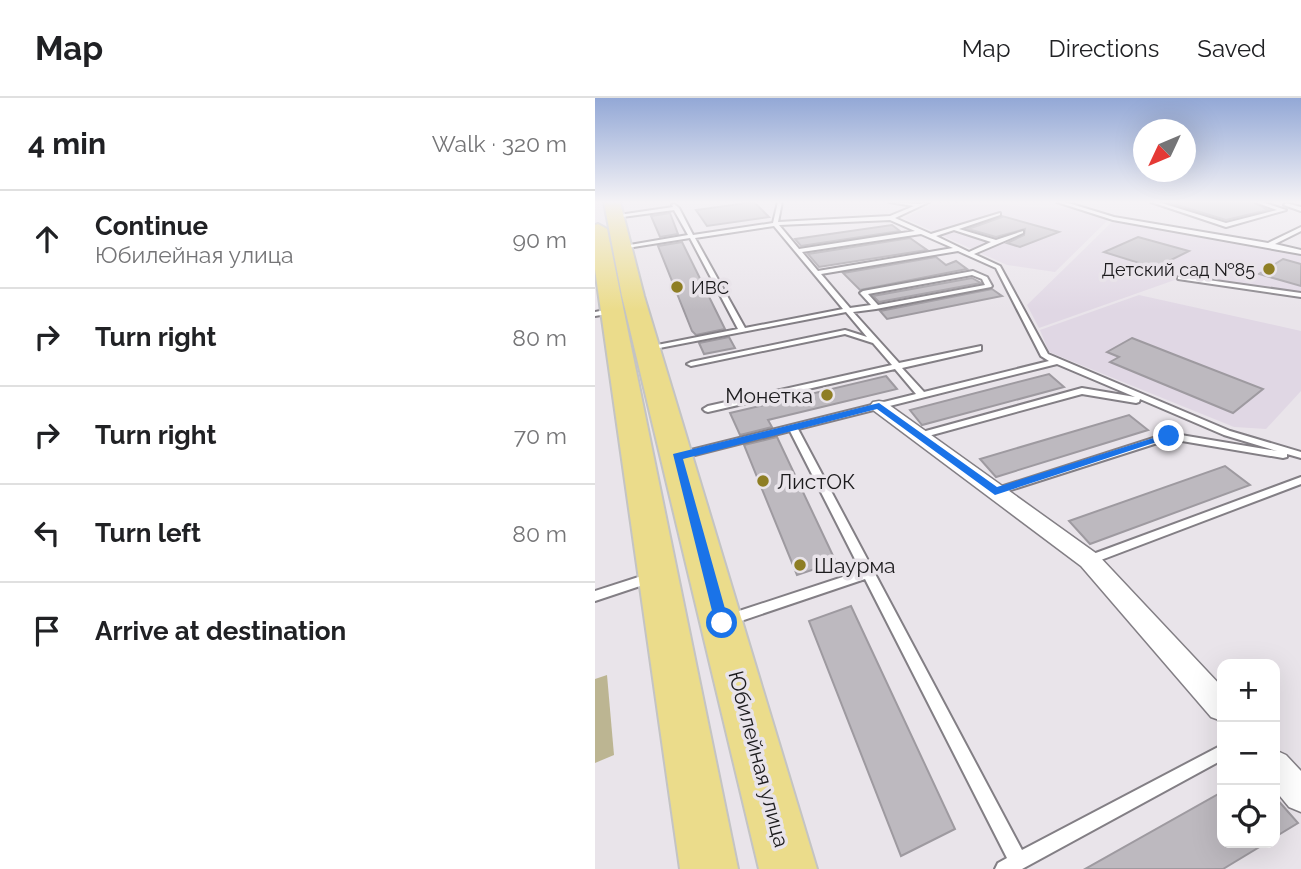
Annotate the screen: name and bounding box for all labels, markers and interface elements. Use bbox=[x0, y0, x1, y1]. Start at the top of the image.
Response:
text: Map bbox=[35, 29, 103, 68]
text: Map bbox=[962, 34, 1011, 63]
text: Directions bbox=[1049, 34, 1159, 63]
text: Saved bbox=[1197, 34, 1266, 63]
north arrow bbox=[1133, 119, 1196, 182]
text: 4 min bbox=[28, 126, 106, 161]
text: Walk · 320 m bbox=[432, 130, 567, 157]
text: Continue bbox=[95, 211, 208, 241]
icon: ahead bbox=[28, 220, 66, 258]
text: 90 m bbox=[512, 226, 567, 253]
text: Юбилейная улица bbox=[95, 241, 294, 268]
place label: Детский сад №85 bbox=[1101, 259, 1255, 280]
marker: Детский сад №85 bbox=[1261, 261, 1277, 277]
place label: ИВС bbox=[691, 277, 729, 298]
marker: ИВС bbox=[669, 279, 685, 295]
icon: right bbox=[28, 318, 66, 356]
text: Turn right bbox=[95, 322, 216, 352]
text: 80 m bbox=[512, 324, 567, 351]
place label: Монетка bbox=[725, 383, 813, 408]
marker: Монетка bbox=[819, 387, 835, 403]
icon: right bbox=[28, 416, 66, 454]
text: Turn right bbox=[95, 420, 216, 450]
route end bbox=[1153, 420, 1184, 451]
text: 70 m bbox=[514, 422, 567, 449]
place label: ЛистОК bbox=[777, 469, 855, 494]
marker: ЛистОК bbox=[755, 473, 771, 489]
icon: left bbox=[28, 514, 66, 552]
text: Turn left bbox=[95, 518, 201, 548]
text: 80 m bbox=[512, 520, 567, 547]
place label: Шаурма bbox=[814, 553, 896, 578]
marker: Шаурма bbox=[792, 557, 808, 573]
route start bbox=[706, 607, 737, 638]
icon: arrive bbox=[28, 612, 66, 650]
text: Arrive at destination bbox=[95, 616, 346, 646]
map controls bbox=[1217, 659, 1280, 848]
button: + bbox=[1217, 659, 1280, 722]
street label: Юбилейная улица bbox=[723, 668, 795, 850]
button: − bbox=[1217, 722, 1280, 785]
button: locate bbox=[1217, 785, 1280, 848]

